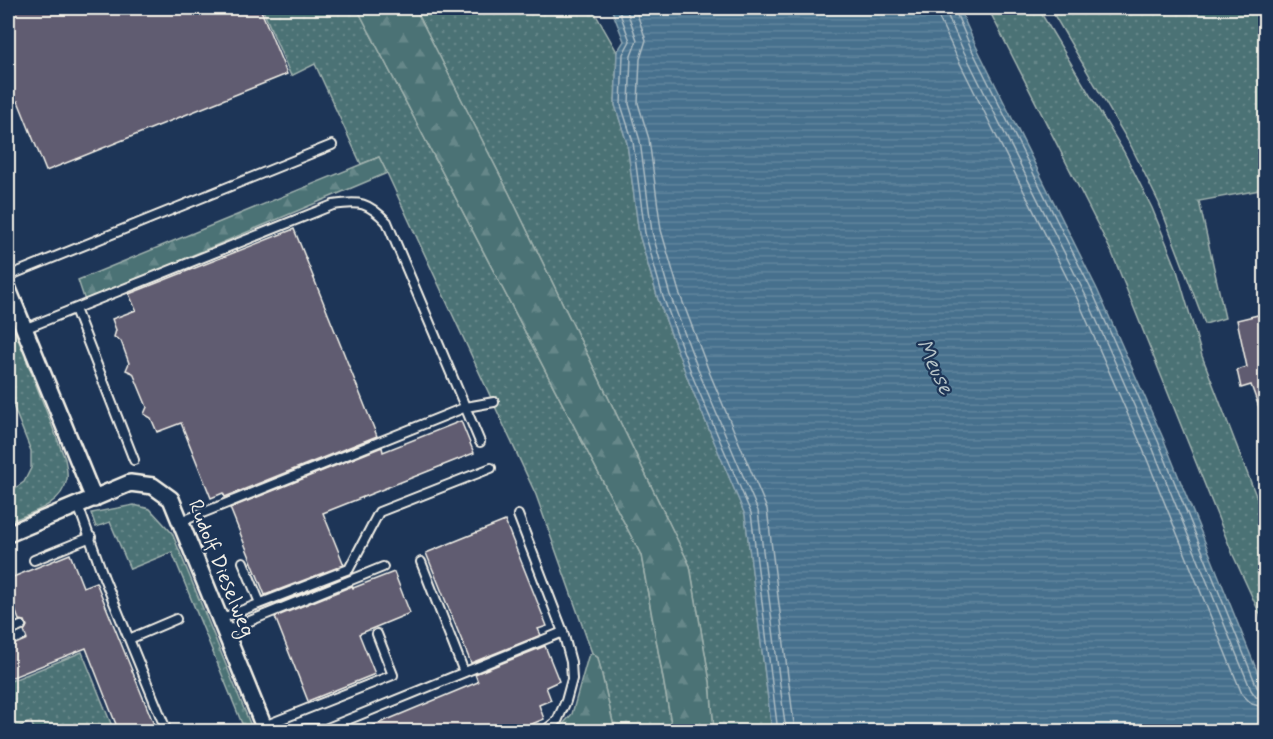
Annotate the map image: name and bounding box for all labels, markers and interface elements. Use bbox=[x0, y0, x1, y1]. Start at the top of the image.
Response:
water label: Meuse bbox=[909, 335, 960, 400]
street label: Rudolf Dieselweg bbox=[180, 496, 261, 642]

